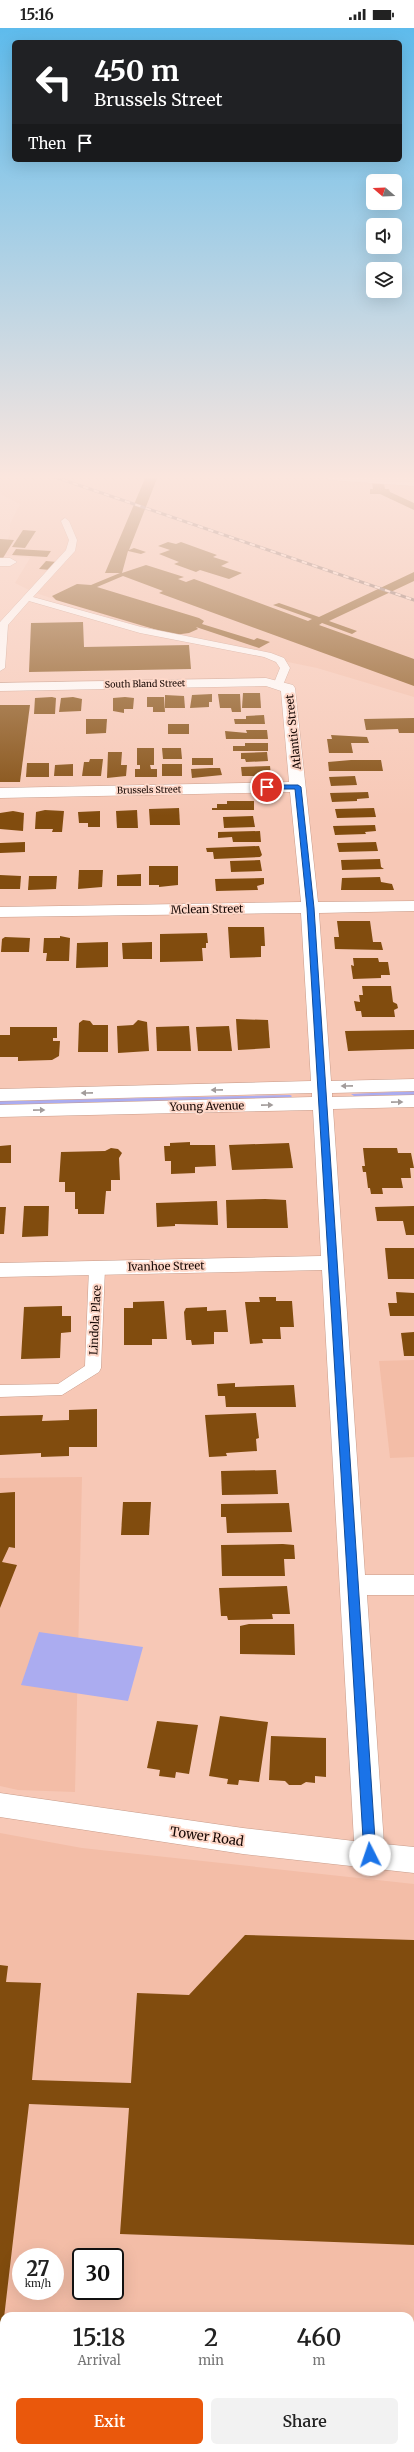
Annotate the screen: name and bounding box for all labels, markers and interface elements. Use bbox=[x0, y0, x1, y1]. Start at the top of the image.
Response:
text: 15:16 bbox=[20, 5, 54, 24]
text: 450 m bbox=[94, 53, 179, 89]
icon: left bbox=[28, 56, 80, 108]
text: Brussels Street bbox=[94, 88, 223, 111]
icon: arrive bbox=[74, 132, 96, 154]
text: Then bbox=[28, 134, 66, 153]
north arrow bbox=[366, 174, 402, 210]
map controls bbox=[366, 174, 402, 298]
button: sound bbox=[366, 218, 402, 254]
button: layers bbox=[366, 262, 402, 298]
street label: South Bland Street bbox=[105, 677, 186, 690]
street label: Atlantic Street bbox=[282, 693, 304, 771]
pin bbox=[250, 770, 284, 804]
icon: arrive bbox=[256, 776, 278, 798]
street label: Brussels Street bbox=[117, 783, 182, 796]
street label: Mclean Street bbox=[171, 901, 244, 917]
one-way arrow bbox=[341, 1083, 353, 1090]
one-way arrow bbox=[211, 1086, 223, 1093]
one-way arrow bbox=[81, 1089, 93, 1096]
street label: Young Avenue bbox=[169, 1098, 245, 1114]
one-way arrow bbox=[391, 1099, 404, 1105]
one-way arrow bbox=[261, 1102, 274, 1108]
one-way arrow bbox=[33, 1107, 46, 1113]
street label: Ivanhoe Street bbox=[127, 1258, 205, 1274]
street label: Lindola Place bbox=[86, 1284, 104, 1355]
street label: Tower Road bbox=[169, 1823, 245, 1850]
position arrow bbox=[349, 1834, 391, 1876]
speed limit sign: 30 bbox=[72, 2248, 124, 2300]
text: 27 bbox=[26, 2256, 50, 2281]
text: km/h bbox=[25, 2277, 51, 2290]
text: 15:18 bbox=[73, 2322, 126, 2353]
text: 2 bbox=[204, 2322, 218, 2353]
text: 460 bbox=[296, 2322, 341, 2353]
text: Arrival bbox=[77, 2352, 121, 2369]
text: min bbox=[198, 2352, 224, 2369]
text: m bbox=[312, 2352, 325, 2369]
button: Exit bbox=[16, 2398, 203, 2444]
button: Share bbox=[211, 2398, 398, 2444]

